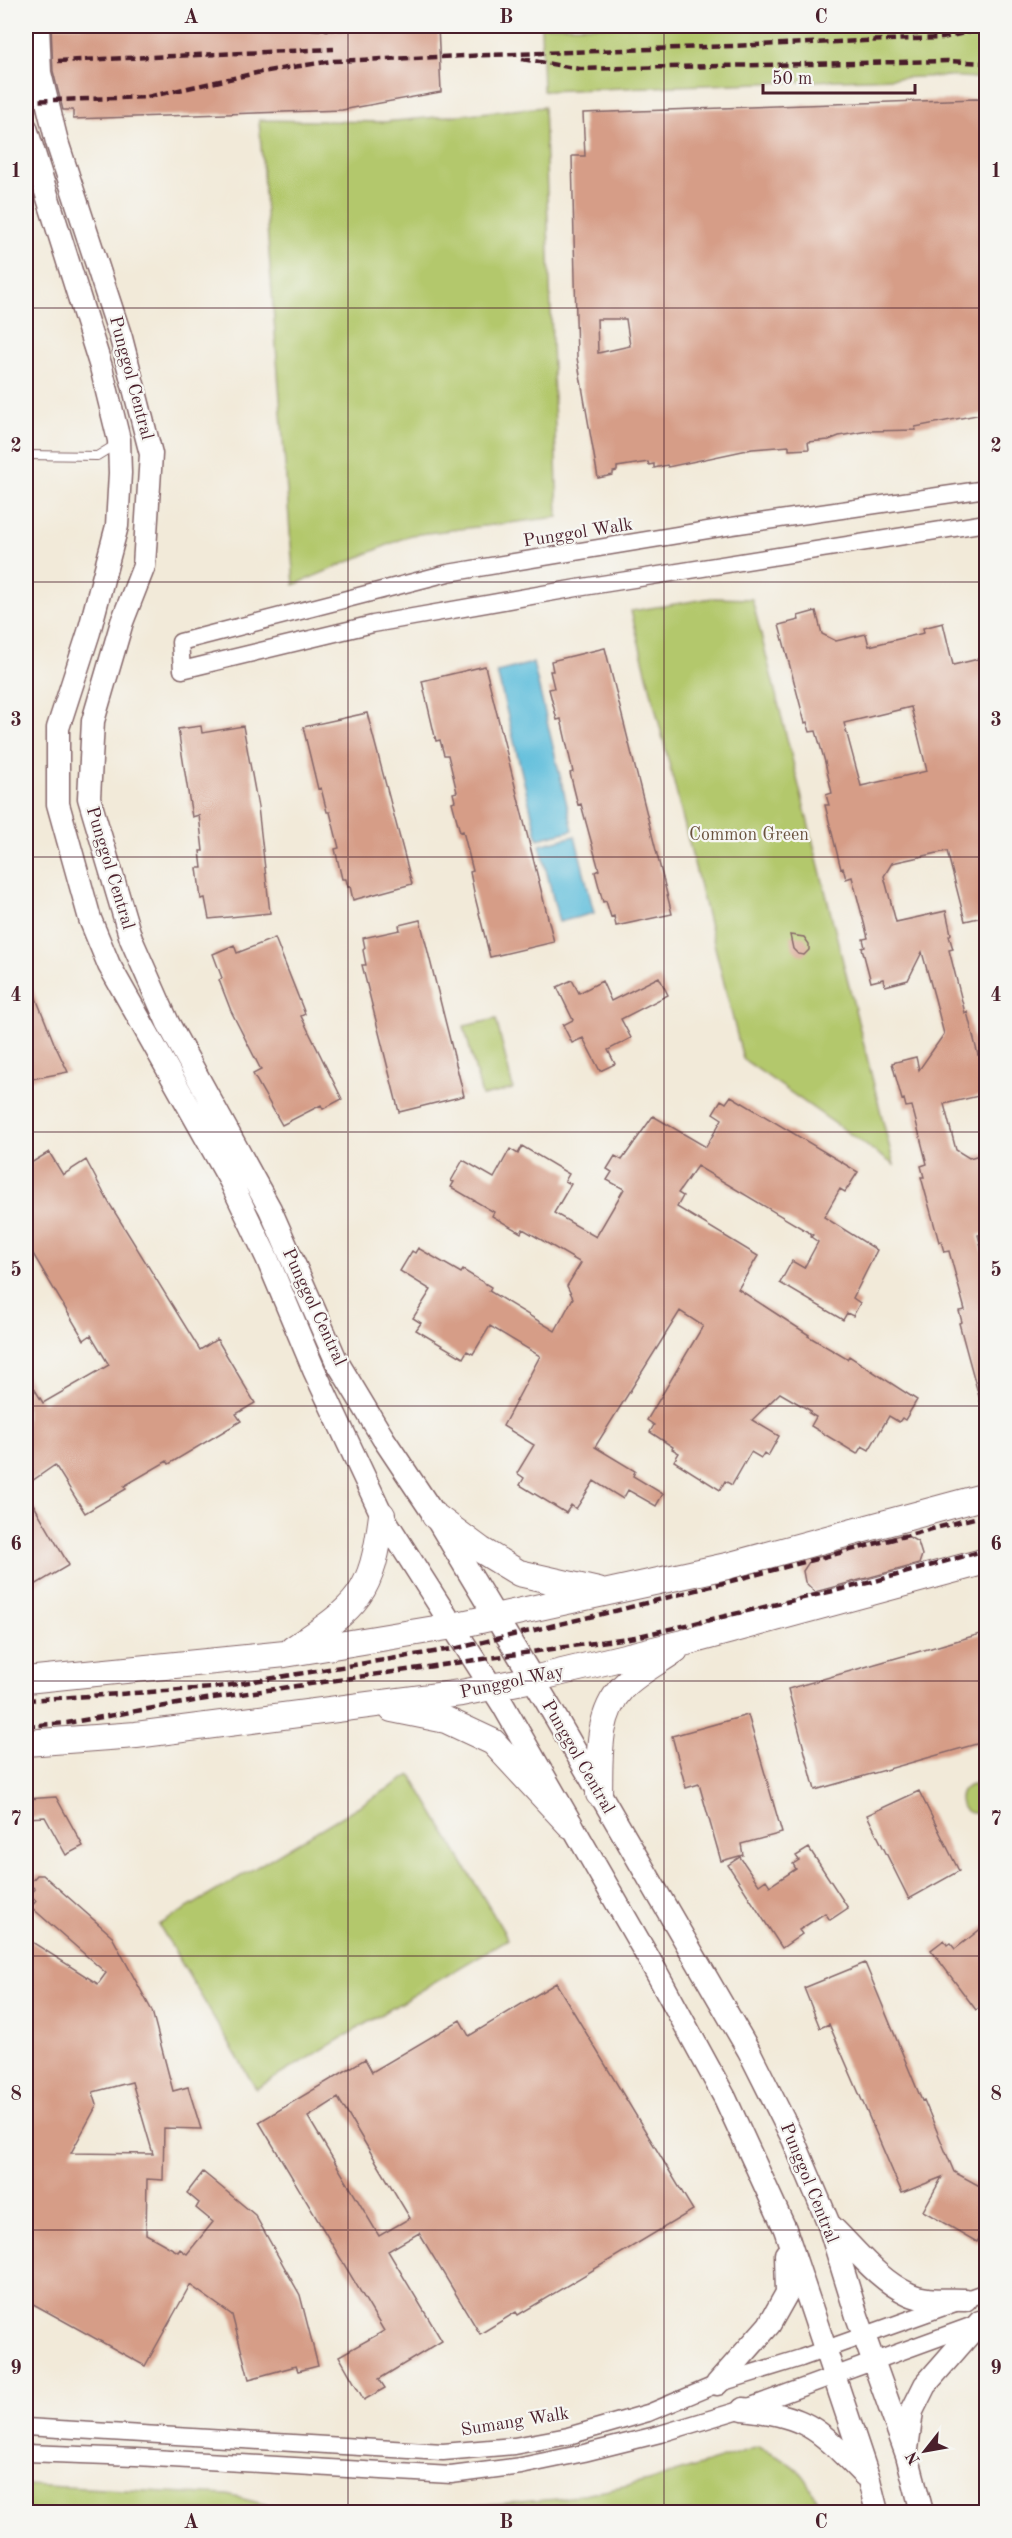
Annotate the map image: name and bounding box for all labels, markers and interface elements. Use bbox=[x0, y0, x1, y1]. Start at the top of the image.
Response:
text: A bbox=[183, 8, 199, 28]
text: B bbox=[499, 8, 513, 28]
text: C bbox=[814, 8, 828, 28]
scale bar bbox=[763, 57, 914, 95]
text: 50 m bbox=[772, 70, 812, 88]
text: 1 bbox=[10, 162, 22, 182]
text: 1 bbox=[990, 162, 1002, 182]
street label: Punggol Central bbox=[106, 314, 156, 442]
text: 2 bbox=[10, 437, 22, 457]
text: 2 bbox=[990, 437, 1002, 457]
street label: Punggol Walk bbox=[522, 515, 634, 551]
text: 3 bbox=[10, 711, 22, 731]
text: 3 bbox=[990, 711, 1002, 731]
street label: Punggol Central bbox=[83, 804, 137, 932]
park label: Common Green bbox=[689, 826, 809, 844]
text: 4 bbox=[10, 986, 22, 1006]
text: 4 bbox=[990, 986, 1002, 1006]
street label: Punggol Central bbox=[279, 1245, 349, 1369]
text: 5 bbox=[10, 1260, 22, 1281]
text: 5 bbox=[990, 1260, 1002, 1281]
text: 6 bbox=[10, 1535, 22, 1555]
text: 6 bbox=[990, 1535, 1002, 1555]
street label: Punggol Way bbox=[458, 1662, 566, 1702]
street label: Punggol Central bbox=[538, 1697, 618, 1817]
text: 7 bbox=[10, 1810, 22, 1830]
text: 7 bbox=[990, 1810, 1002, 1830]
text: 8 bbox=[10, 2085, 22, 2105]
text: 8 bbox=[990, 2085, 1002, 2105]
street label: Punggol Central bbox=[777, 2121, 841, 2246]
text: 9 bbox=[10, 2359, 22, 2379]
text: 9 bbox=[990, 2359, 1002, 2379]
street label: Sumang Walk bbox=[460, 2405, 570, 2439]
north arrow bbox=[895, 2421, 955, 2481]
text: N bbox=[903, 2448, 924, 2467]
text: A bbox=[183, 2513, 199, 2533]
text: B bbox=[499, 2513, 513, 2533]
text: C bbox=[814, 2513, 828, 2533]

